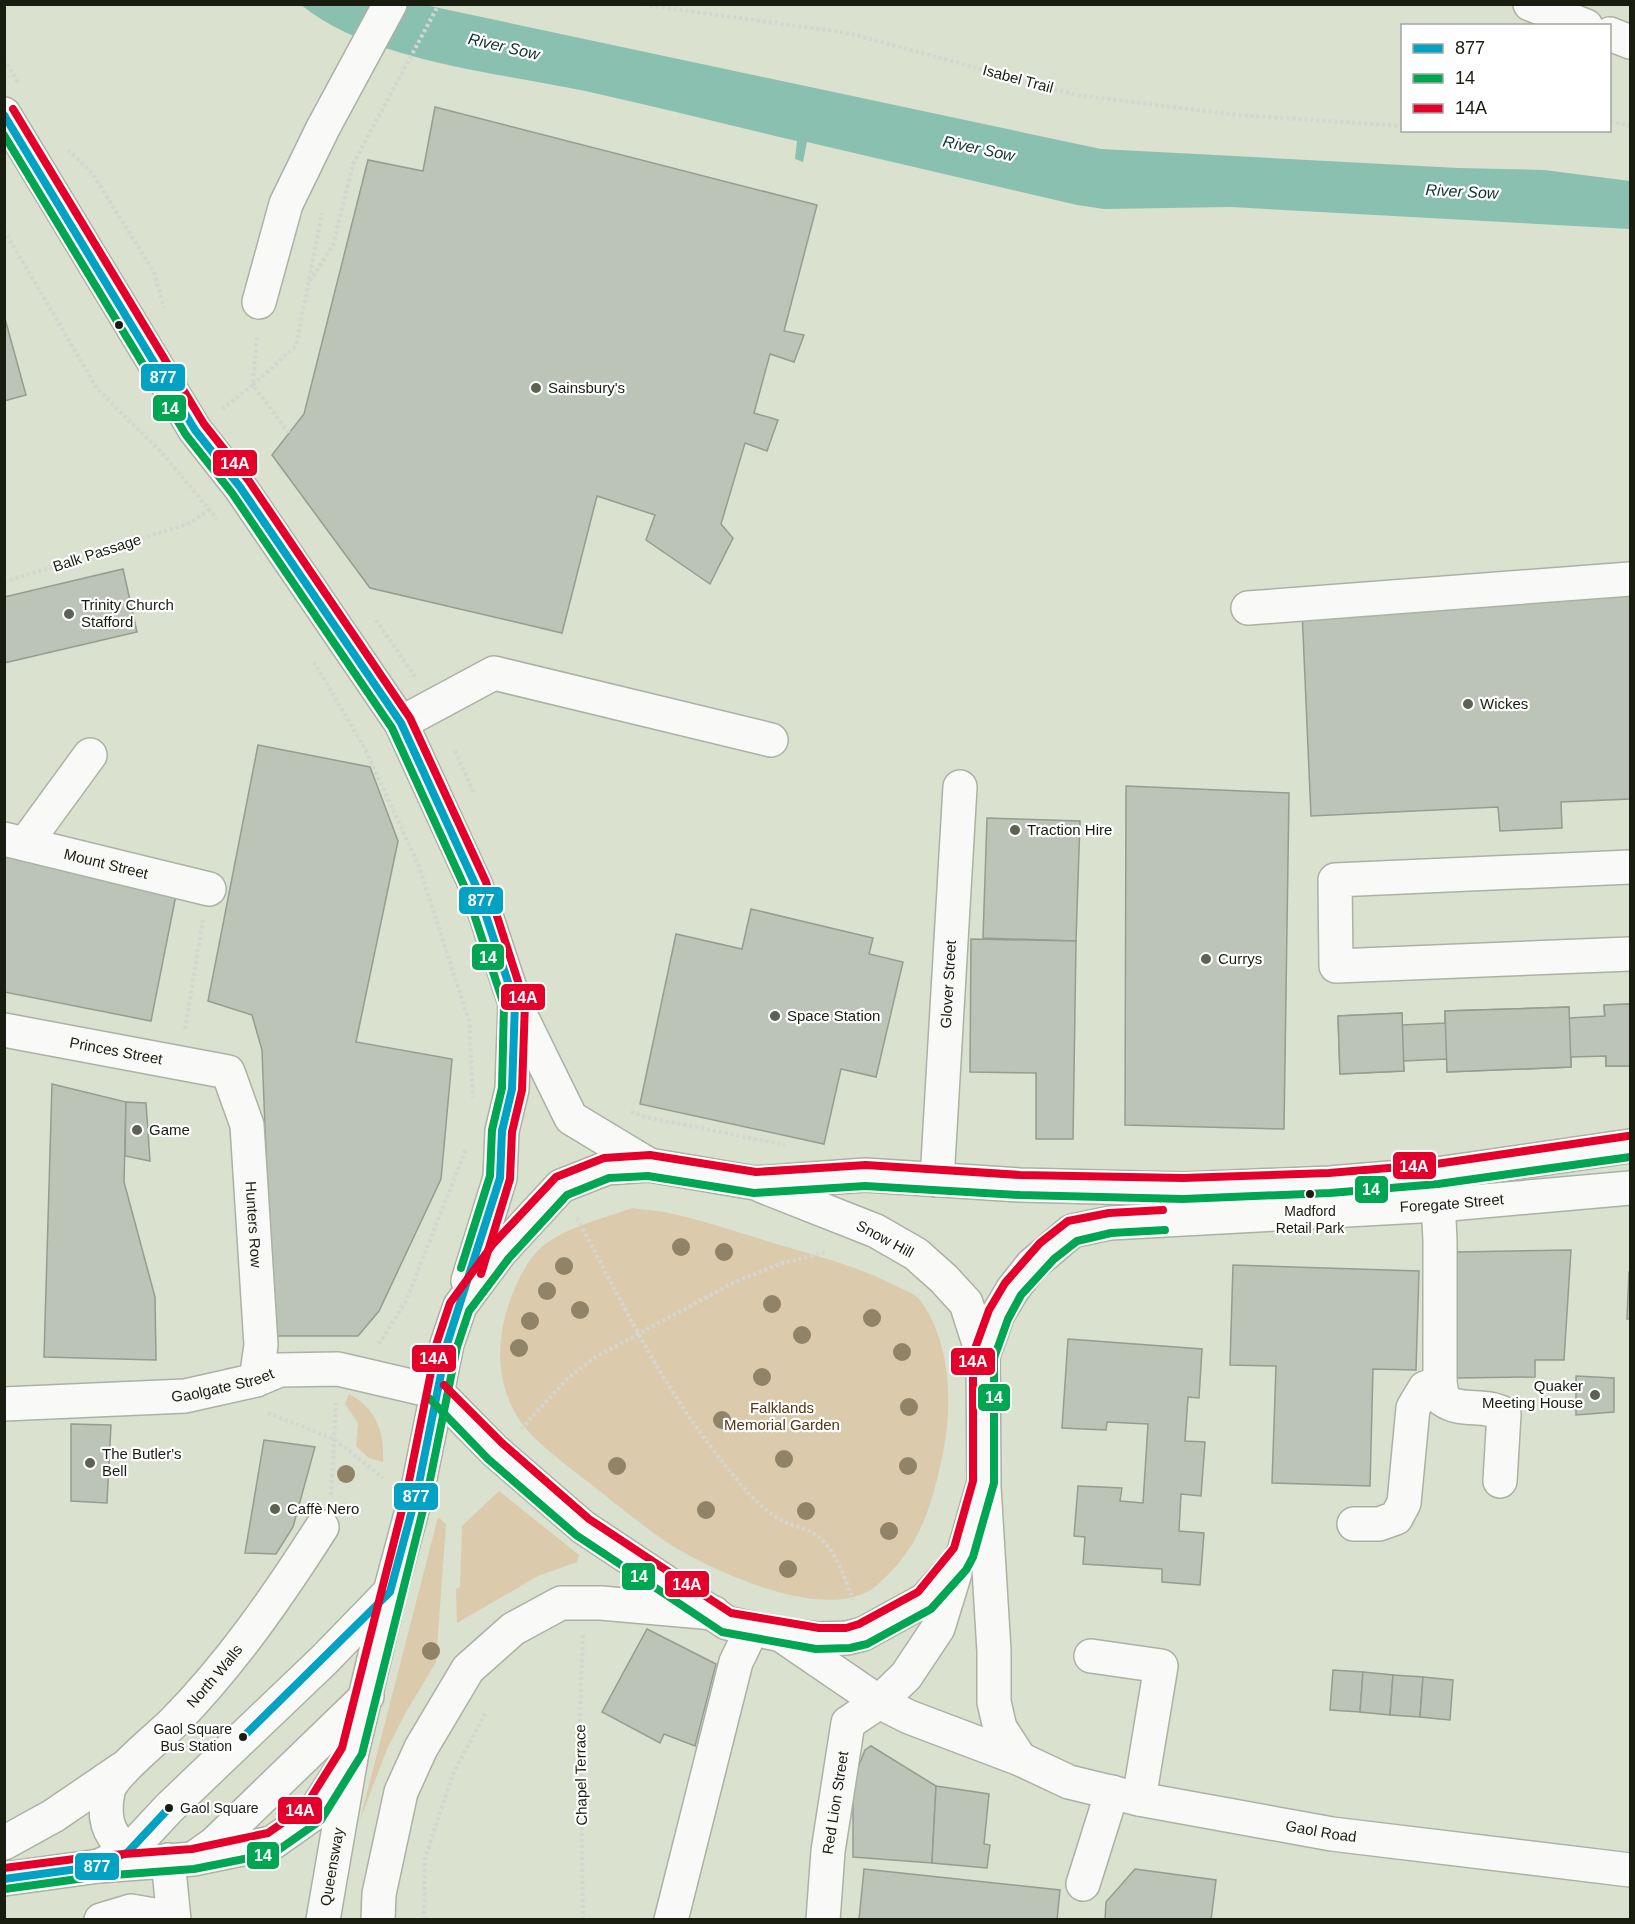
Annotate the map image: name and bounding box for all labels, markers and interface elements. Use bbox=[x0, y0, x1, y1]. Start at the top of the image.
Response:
legend bbox=[1401, 24, 1611, 132]
water label: River Sow bbox=[466, 30, 543, 63]
text: 877 bbox=[1455, 38, 1485, 58]
street label: Isabel Trail bbox=[981, 61, 1055, 96]
text: 14 bbox=[1455, 68, 1475, 88]
text: 14A bbox=[1455, 98, 1487, 118]
water label: River Sow bbox=[941, 133, 1018, 165]
water label: River Sow bbox=[1425, 181, 1500, 202]
unlabelled marker bbox=[113, 319, 125, 331]
line badge: 877 bbox=[140, 363, 186, 392]
text: 877 bbox=[150, 369, 176, 386]
place label: Sainsbury's bbox=[548, 379, 625, 396]
marker: Sainsbury's bbox=[529, 381, 543, 395]
line badge: 14 bbox=[152, 394, 187, 422]
text: 14 bbox=[161, 400, 179, 417]
line badge: 14A bbox=[212, 449, 258, 477]
text: 14A bbox=[220, 455, 250, 472]
street label: Balk Passage bbox=[51, 530, 143, 575]
place label: Trinity Church Stafford bbox=[81, 596, 174, 630]
marker: Trinity Church Stafford bbox=[62, 607, 76, 621]
place label: Wickes bbox=[1480, 695, 1528, 712]
marker: Wickes bbox=[1461, 697, 1475, 711]
place label: Traction Hire bbox=[1027, 821, 1112, 838]
marker: Traction Hire bbox=[1008, 823, 1022, 837]
street label: Mount Street bbox=[62, 845, 151, 882]
line badge: 877 bbox=[458, 886, 504, 915]
text: 877 bbox=[468, 892, 494, 909]
street label: Glover Street bbox=[937, 939, 959, 1029]
line badge: 14 bbox=[471, 943, 505, 971]
text: 14 bbox=[479, 949, 497, 966]
place label: Currys bbox=[1218, 950, 1262, 967]
marker: Currys bbox=[1199, 952, 1213, 966]
line badge: 14A bbox=[500, 983, 546, 1011]
text: 14A bbox=[508, 989, 538, 1006]
place label: Space Station bbox=[787, 1007, 880, 1024]
marker: Space Station bbox=[768, 1009, 782, 1023]
street label: Princes Street bbox=[68, 1033, 165, 1068]
place label: Game bbox=[149, 1121, 190, 1138]
marker: Game bbox=[130, 1123, 144, 1137]
line badge: 14A bbox=[1392, 1151, 1437, 1180]
text: 14A bbox=[1399, 1158, 1429, 1175]
line badge: 14 bbox=[1354, 1175, 1389, 1204]
street label: Hunters Row bbox=[243, 1181, 265, 1269]
text: 14 bbox=[1362, 1181, 1380, 1198]
marker: Madford Retail Park bbox=[1304, 1188, 1316, 1200]
street label: Foregate Street bbox=[1399, 1190, 1505, 1215]
place label: Madford Retail Park bbox=[1276, 1203, 1345, 1236]
street label: Snow Hill bbox=[854, 1216, 917, 1261]
line badge: 14A bbox=[411, 1344, 457, 1373]
line badge: 14A bbox=[950, 1347, 996, 1376]
text: 14A bbox=[419, 1350, 449, 1367]
text: 14A bbox=[958, 1353, 988, 1370]
street label: Gaolgate Street bbox=[171, 1364, 277, 1405]
place label: Quaker Meeting House bbox=[1482, 1377, 1583, 1411]
line badge: 14 bbox=[977, 1383, 1011, 1412]
marker: Quaker Meeting House bbox=[1588, 1388, 1602, 1402]
text: 14 bbox=[985, 1389, 1003, 1406]
park label: Falklands Memorial Garden bbox=[724, 1399, 840, 1433]
place label: The Butler's Bell bbox=[102, 1445, 182, 1479]
marker: The Butler's Bell bbox=[83, 1456, 97, 1470]
line badge: 877 bbox=[393, 1482, 439, 1511]
text: 877 bbox=[403, 1488, 429, 1505]
place label: Caffè Nero bbox=[287, 1500, 359, 1517]
marker: Caffè Nero bbox=[268, 1502, 282, 1516]
line badge: 14 bbox=[621, 1562, 656, 1591]
text: 14 bbox=[630, 1568, 648, 1585]
line badge: 14A bbox=[664, 1570, 710, 1598]
text: 14A bbox=[672, 1576, 702, 1593]
street label: North Walls bbox=[183, 1641, 246, 1711]
place label: Gaol Square Bus Station bbox=[153, 1721, 232, 1754]
street label: Chapel Terrace bbox=[571, 1724, 590, 1826]
marker: Gaol Square Bus Station bbox=[237, 1731, 249, 1743]
street label: Red Lion Street bbox=[819, 1749, 852, 1856]
line badge: 14A bbox=[277, 1796, 323, 1825]
place label: Gaol Square bbox=[180, 1800, 259, 1816]
marker: Gaol Square bbox=[163, 1802, 175, 1814]
text: 14A bbox=[285, 1802, 315, 1819]
street label: Gaol Road bbox=[1284, 1817, 1358, 1845]
street label: Queensway bbox=[317, 1826, 347, 1907]
line badge: 14 bbox=[246, 1841, 280, 1870]
text: 14 bbox=[254, 1847, 272, 1864]
line badge: 877 bbox=[74, 1852, 120, 1881]
text: 877 bbox=[84, 1858, 110, 1875]

